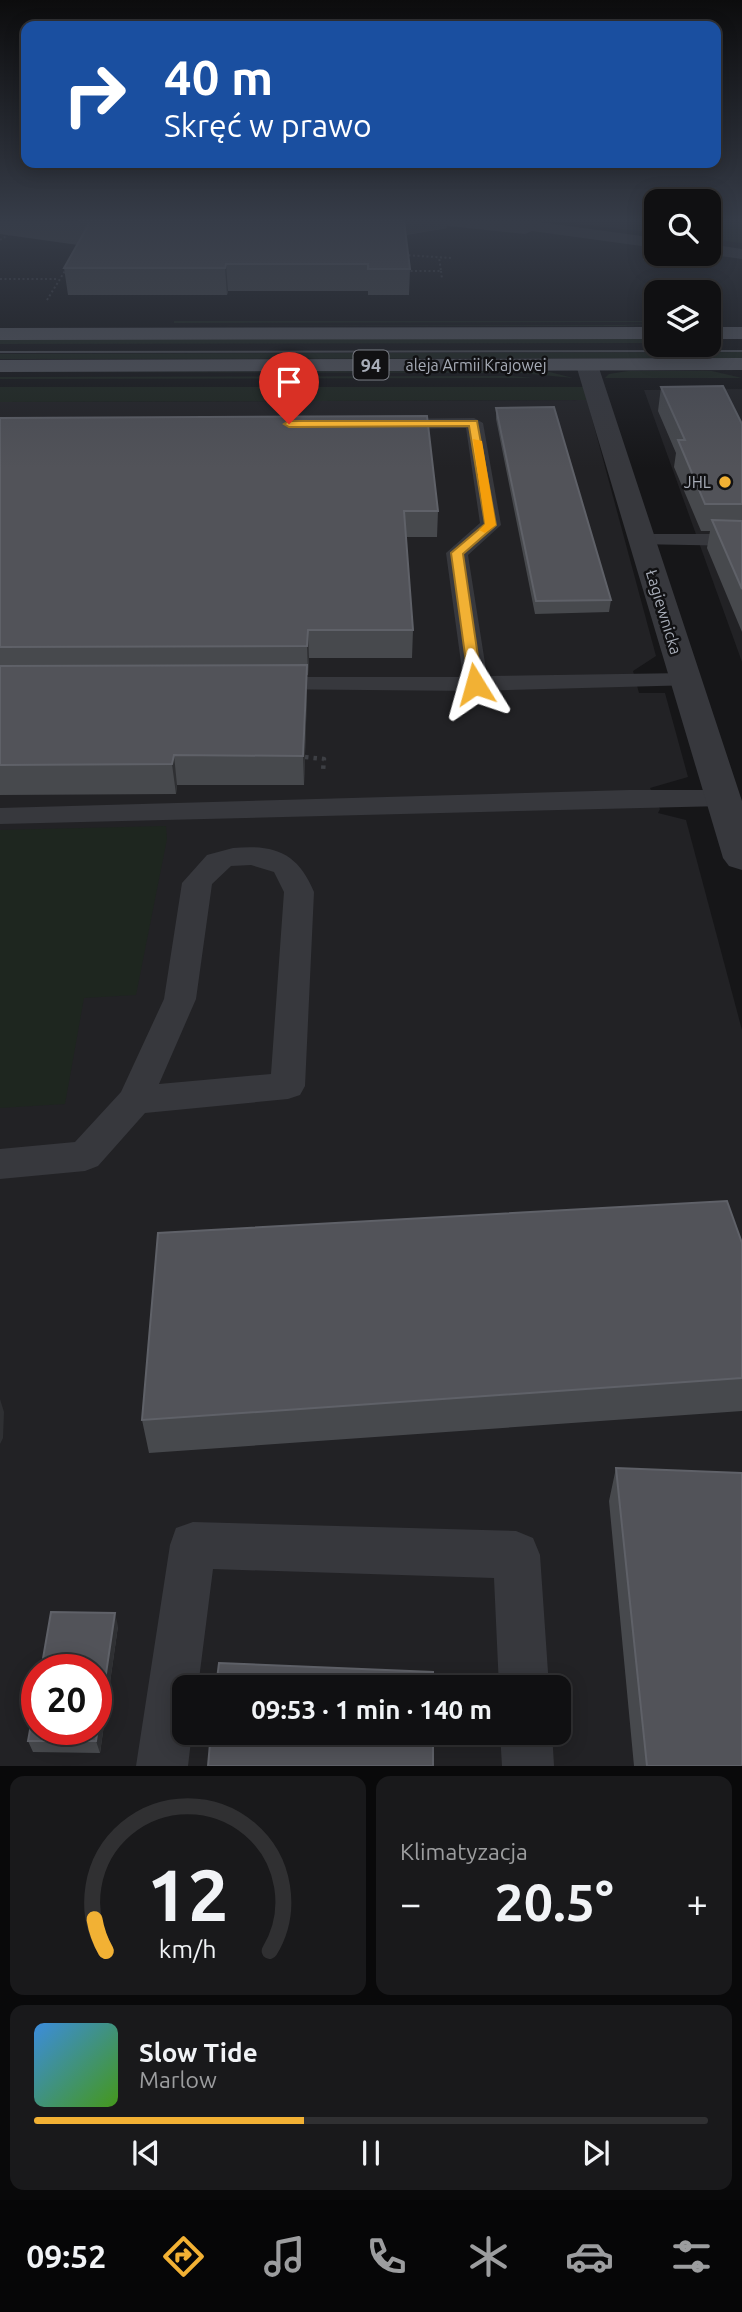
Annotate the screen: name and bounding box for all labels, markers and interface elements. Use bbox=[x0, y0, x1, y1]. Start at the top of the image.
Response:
icon: right bbox=[49, 49, 140, 140]
text: 40 m bbox=[164, 49, 273, 104]
text: Skręć w prawo bbox=[164, 107, 372, 143]
map controls bbox=[644, 189, 721, 357]
button: search bbox=[644, 189, 721, 266]
button: layers bbox=[644, 280, 721, 357]
road number: 94 bbox=[354, 351, 388, 380]
pin bbox=[259, 352, 319, 424]
street label: aleja Armii Krajowej bbox=[405, 356, 547, 374]
icon: arrive bbox=[270, 363, 308, 401]
place label: JHL bbox=[684, 473, 711, 491]
marker: JHL bbox=[717, 474, 733, 490]
street label: Łagiewnicka bbox=[643, 567, 685, 657]
position arrow bbox=[438, 647, 512, 721]
speed limit sign: 20 bbox=[21, 1654, 112, 1745]
text: 09:53 · 1 min · 140 m bbox=[251, 1695, 492, 1724]
text: Klimatyzacja bbox=[400, 1839, 528, 1864]
text: 12 bbox=[147, 1854, 229, 1936]
text: 20.5° bbox=[494, 1873, 614, 1931]
text: − bbox=[400, 1882, 421, 1924]
text: + bbox=[687, 1882, 708, 1924]
text: km/h bbox=[159, 1935, 217, 1963]
text: Slow Tide bbox=[139, 2038, 258, 2067]
text: Marlow bbox=[139, 2067, 217, 2092]
icon: previous bbox=[127, 2134, 165, 2172]
icon: pause bbox=[352, 2134, 390, 2172]
icon: next bbox=[577, 2134, 615, 2172]
icon: directions bbox=[159, 2232, 208, 2281]
icon: music bbox=[260, 2232, 309, 2281]
icon: phone bbox=[362, 2232, 411, 2281]
icon: climate bbox=[464, 2232, 513, 2281]
icon: car bbox=[565, 2232, 614, 2281]
icon: filters bbox=[667, 2232, 716, 2281]
text: 09:52 bbox=[26, 2238, 106, 2274]

